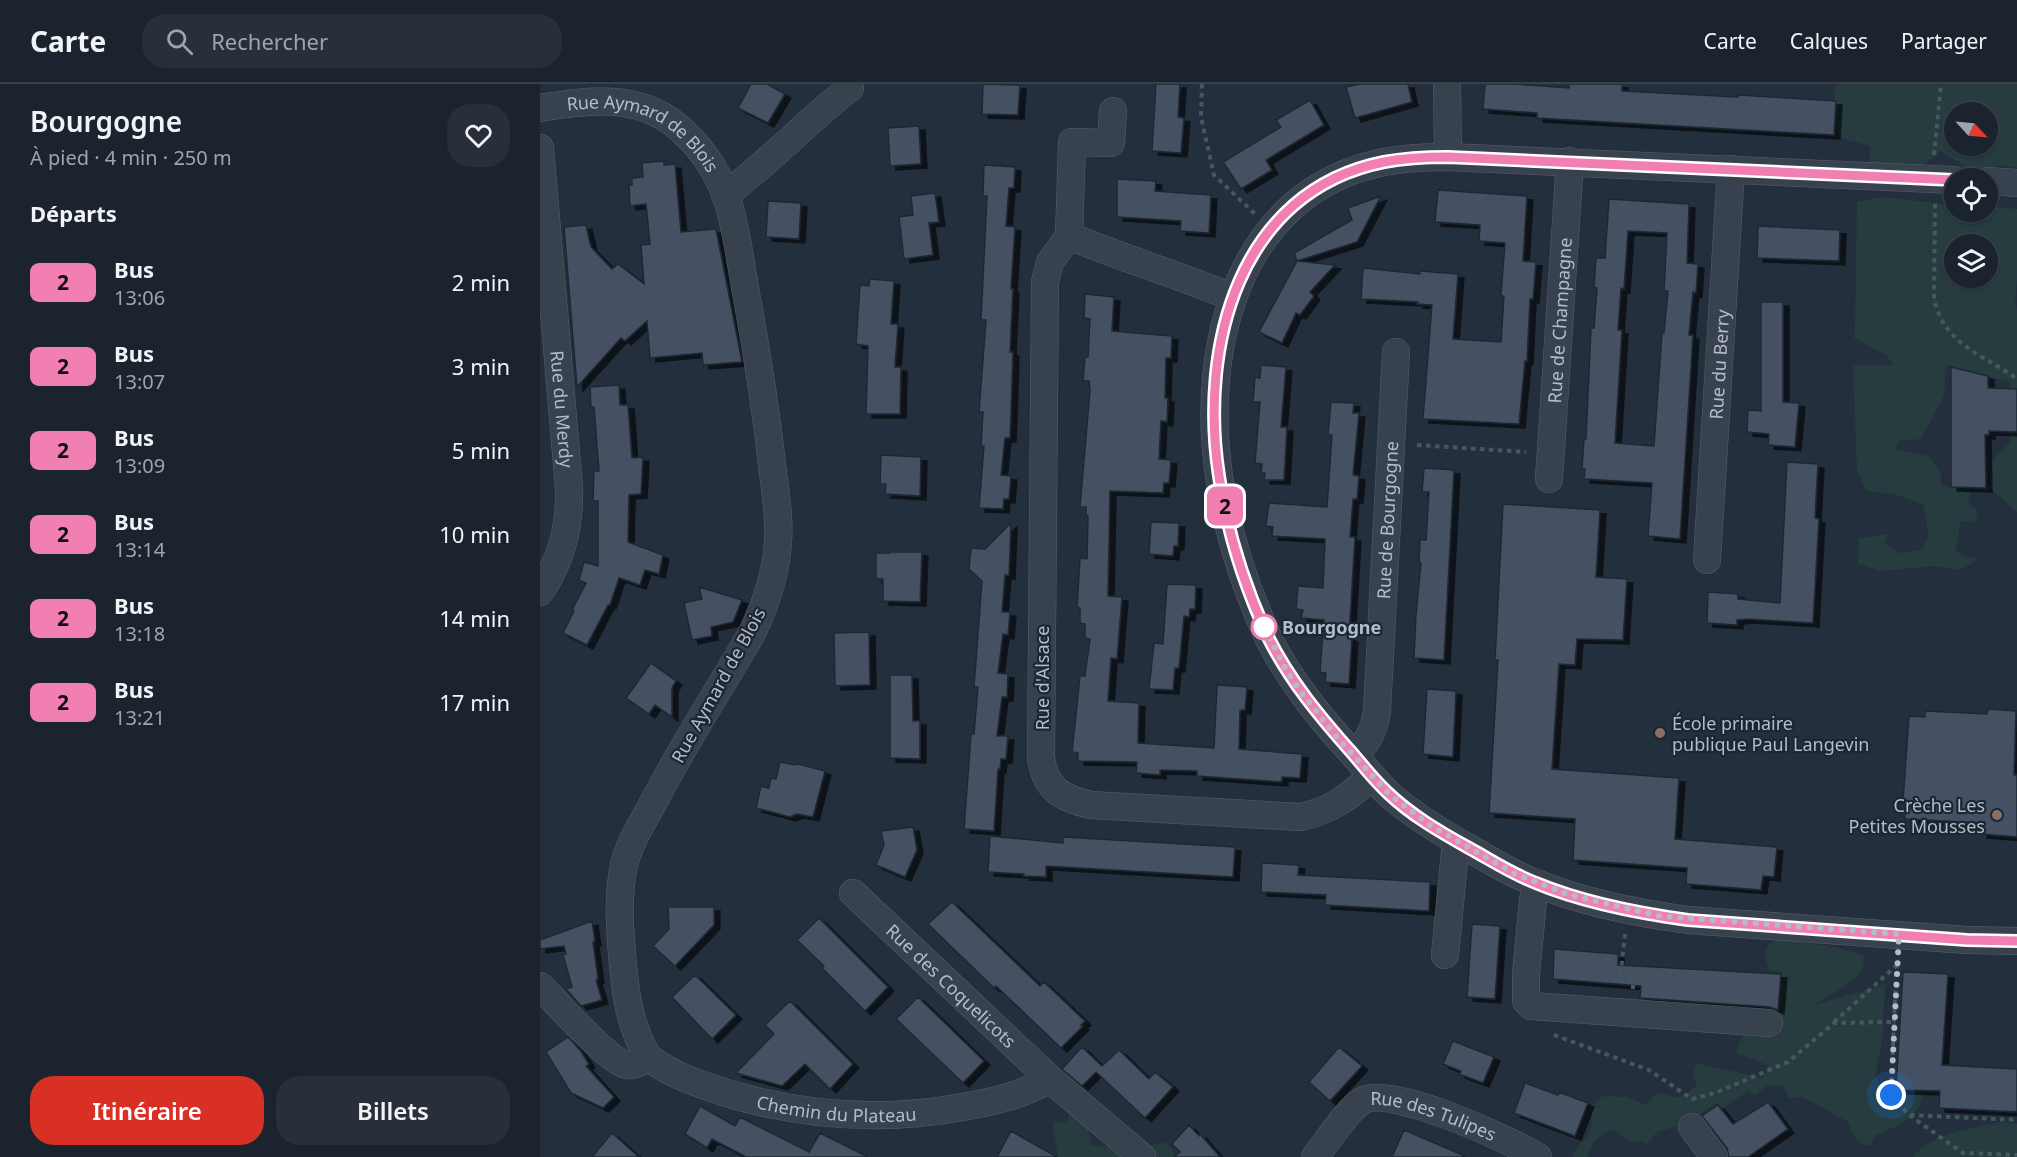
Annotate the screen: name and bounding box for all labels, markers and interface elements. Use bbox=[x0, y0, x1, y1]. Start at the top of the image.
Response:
search box bbox=[142, 14, 562, 68]
text: Carte bbox=[30, 22, 106, 60]
icon: search bbox=[163, 25, 196, 58]
text: Rechercher bbox=[211, 26, 328, 56]
text: Carte bbox=[1704, 27, 1757, 55]
text: Calques bbox=[1790, 27, 1868, 55]
text: Partager bbox=[1901, 27, 1987, 55]
street label: Rue Aymard de Blois bbox=[565, 89, 724, 177]
text: Bourgogne bbox=[30, 102, 182, 140]
north arrow bbox=[1944, 102, 1998, 156]
map controls bbox=[1944, 102, 1998, 288]
button: heart bbox=[447, 104, 510, 167]
text: À pied · 4 min · 250 m bbox=[30, 144, 232, 171]
button: locate bbox=[1944, 168, 1998, 222]
text: Départs bbox=[30, 198, 117, 228]
button: layers bbox=[1944, 234, 1998, 288]
street label: Rue de Champagne bbox=[1542, 237, 1577, 404]
text: Bus bbox=[114, 254, 154, 284]
text: 2 min bbox=[452, 267, 510, 297]
text: 2 bbox=[57, 268, 69, 296]
text: 13:06 bbox=[114, 284, 165, 311]
street label: Rue du Berry bbox=[1704, 308, 1734, 420]
text: Bus bbox=[114, 338, 154, 368]
street label: Rue du Merdy bbox=[545, 349, 579, 470]
text: 3 min bbox=[452, 351, 510, 381]
text: 2 bbox=[57, 352, 69, 380]
text: 13:07 bbox=[114, 368, 165, 395]
text: Bus bbox=[114, 422, 154, 452]
text: 5 min bbox=[452, 435, 510, 465]
text: 2 bbox=[57, 436, 69, 464]
street label: Rue de Bourgogne bbox=[1371, 440, 1403, 600]
text: 13:09 bbox=[114, 452, 165, 479]
line badge: 2 bbox=[1206, 486, 1244, 526]
text: 2 bbox=[1219, 492, 1231, 520]
text: Bus bbox=[114, 506, 154, 536]
text: 10 min bbox=[439, 519, 510, 549]
text: 2 bbox=[57, 520, 69, 548]
text: 13:14 bbox=[114, 536, 165, 563]
text: Bus bbox=[114, 590, 154, 620]
text: 14 min bbox=[439, 603, 510, 633]
street label: Rue Aymard de Blois bbox=[665, 603, 771, 767]
text: 2 bbox=[57, 604, 69, 632]
marker: Bourgogne bbox=[1251, 614, 1277, 640]
place label: Bourgogne bbox=[1282, 615, 1381, 639]
text: 13:18 bbox=[114, 620, 165, 647]
street label: Rue d'Alsace bbox=[1030, 626, 1054, 730]
text: Bus bbox=[114, 674, 154, 704]
text: 17 min bbox=[439, 687, 510, 717]
text: 2 bbox=[57, 688, 69, 716]
text: 13:21 bbox=[114, 704, 165, 731]
place label: École primaire publique Paul Langevin bbox=[1672, 711, 1869, 756]
marker: École primaire publique Paul Langevin bbox=[1653, 726, 1667, 740]
place label: Crèche Les Petites Mousses bbox=[1849, 793, 1985, 838]
marker: Crèche Les Petites Mousses bbox=[1990, 808, 2004, 822]
street label: Rue des Coquelicots bbox=[881, 918, 1021, 1053]
button: Itinéraire bbox=[30, 1076, 264, 1145]
button: Billets bbox=[276, 1076, 510, 1145]
your location bbox=[1876, 1080, 1906, 1110]
street label: Rue des Tulipes bbox=[1370, 1086, 1500, 1146]
street label: Chemin du Plateau bbox=[754, 1090, 917, 1127]

